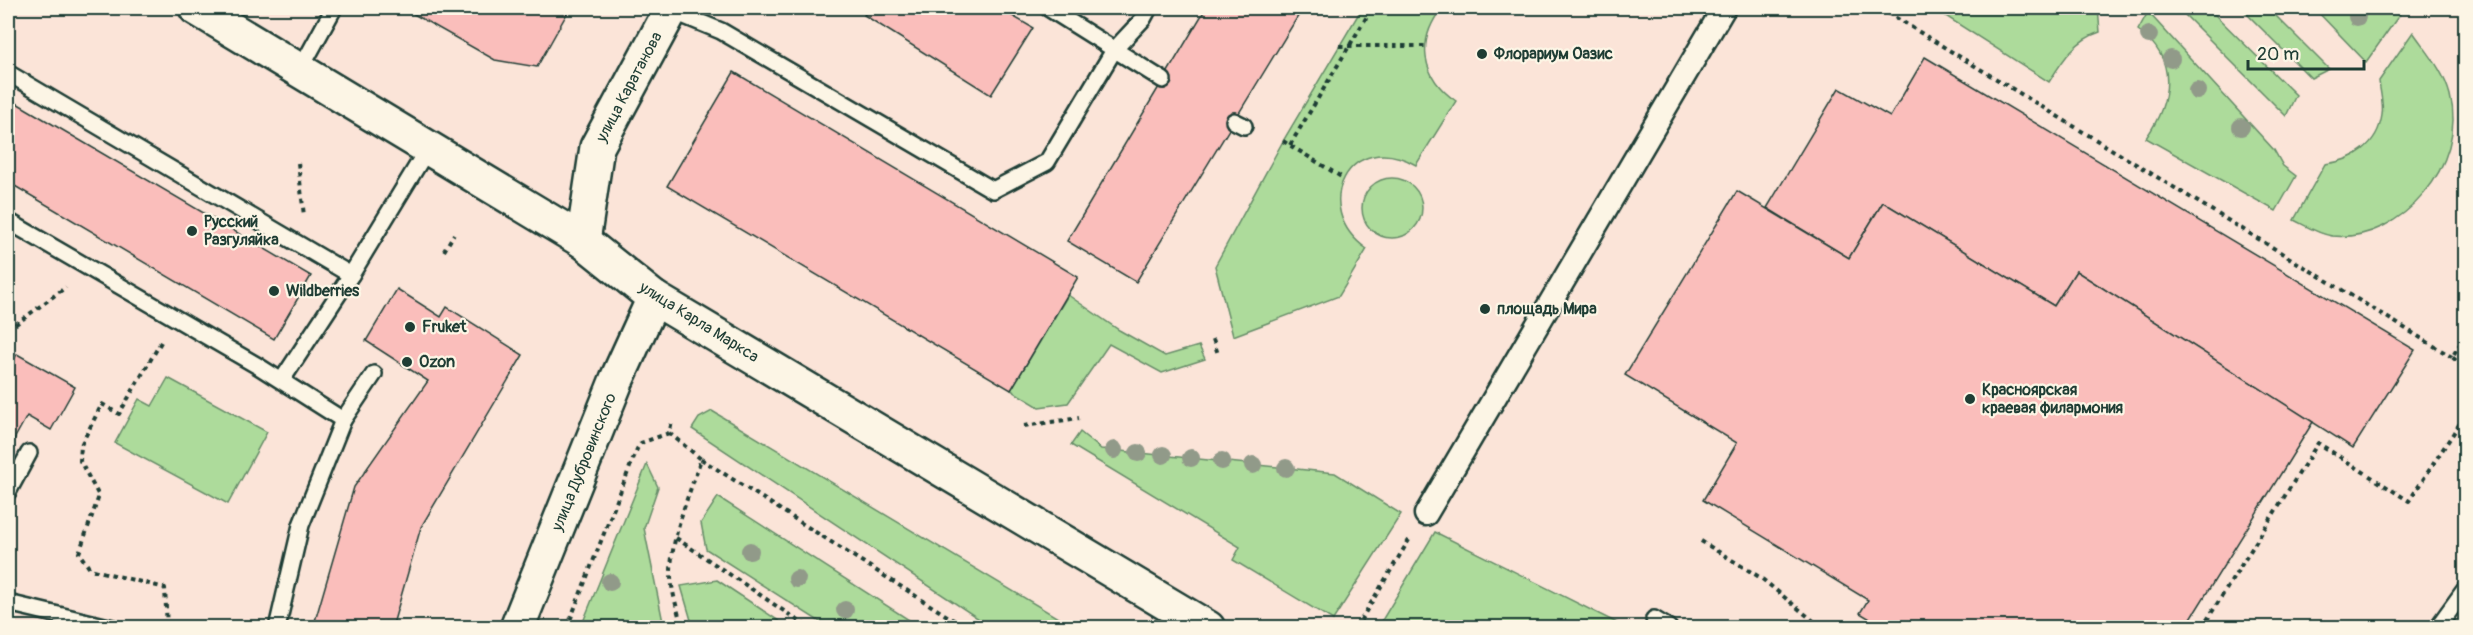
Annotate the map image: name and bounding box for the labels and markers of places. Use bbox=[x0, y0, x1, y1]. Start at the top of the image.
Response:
place label: Флорариум Оазис bbox=[1493, 44, 1613, 64]
marker: Флорариум Оазис bbox=[1475, 47, 1489, 61]
place label: Русский Разгуляйка bbox=[204, 212, 279, 250]
marker: Русский Разгуляйка bbox=[185, 224, 199, 238]
place label: Wildberries bbox=[286, 281, 360, 301]
marker: Wildberries bbox=[267, 284, 281, 298]
place label: площадь Мира bbox=[1497, 299, 1597, 319]
marker: площадь Мира bbox=[1478, 302, 1492, 316]
place label: Fruket bbox=[422, 317, 467, 337]
marker: Fruket bbox=[403, 320, 417, 334]
place label: Ozon bbox=[419, 352, 455, 372]
marker: Ozon bbox=[400, 355, 414, 369]
place label: Красноярская краевая филармония bbox=[1982, 380, 2124, 418]
marker: Красноярская краевая филармония bbox=[1963, 392, 1977, 406]

